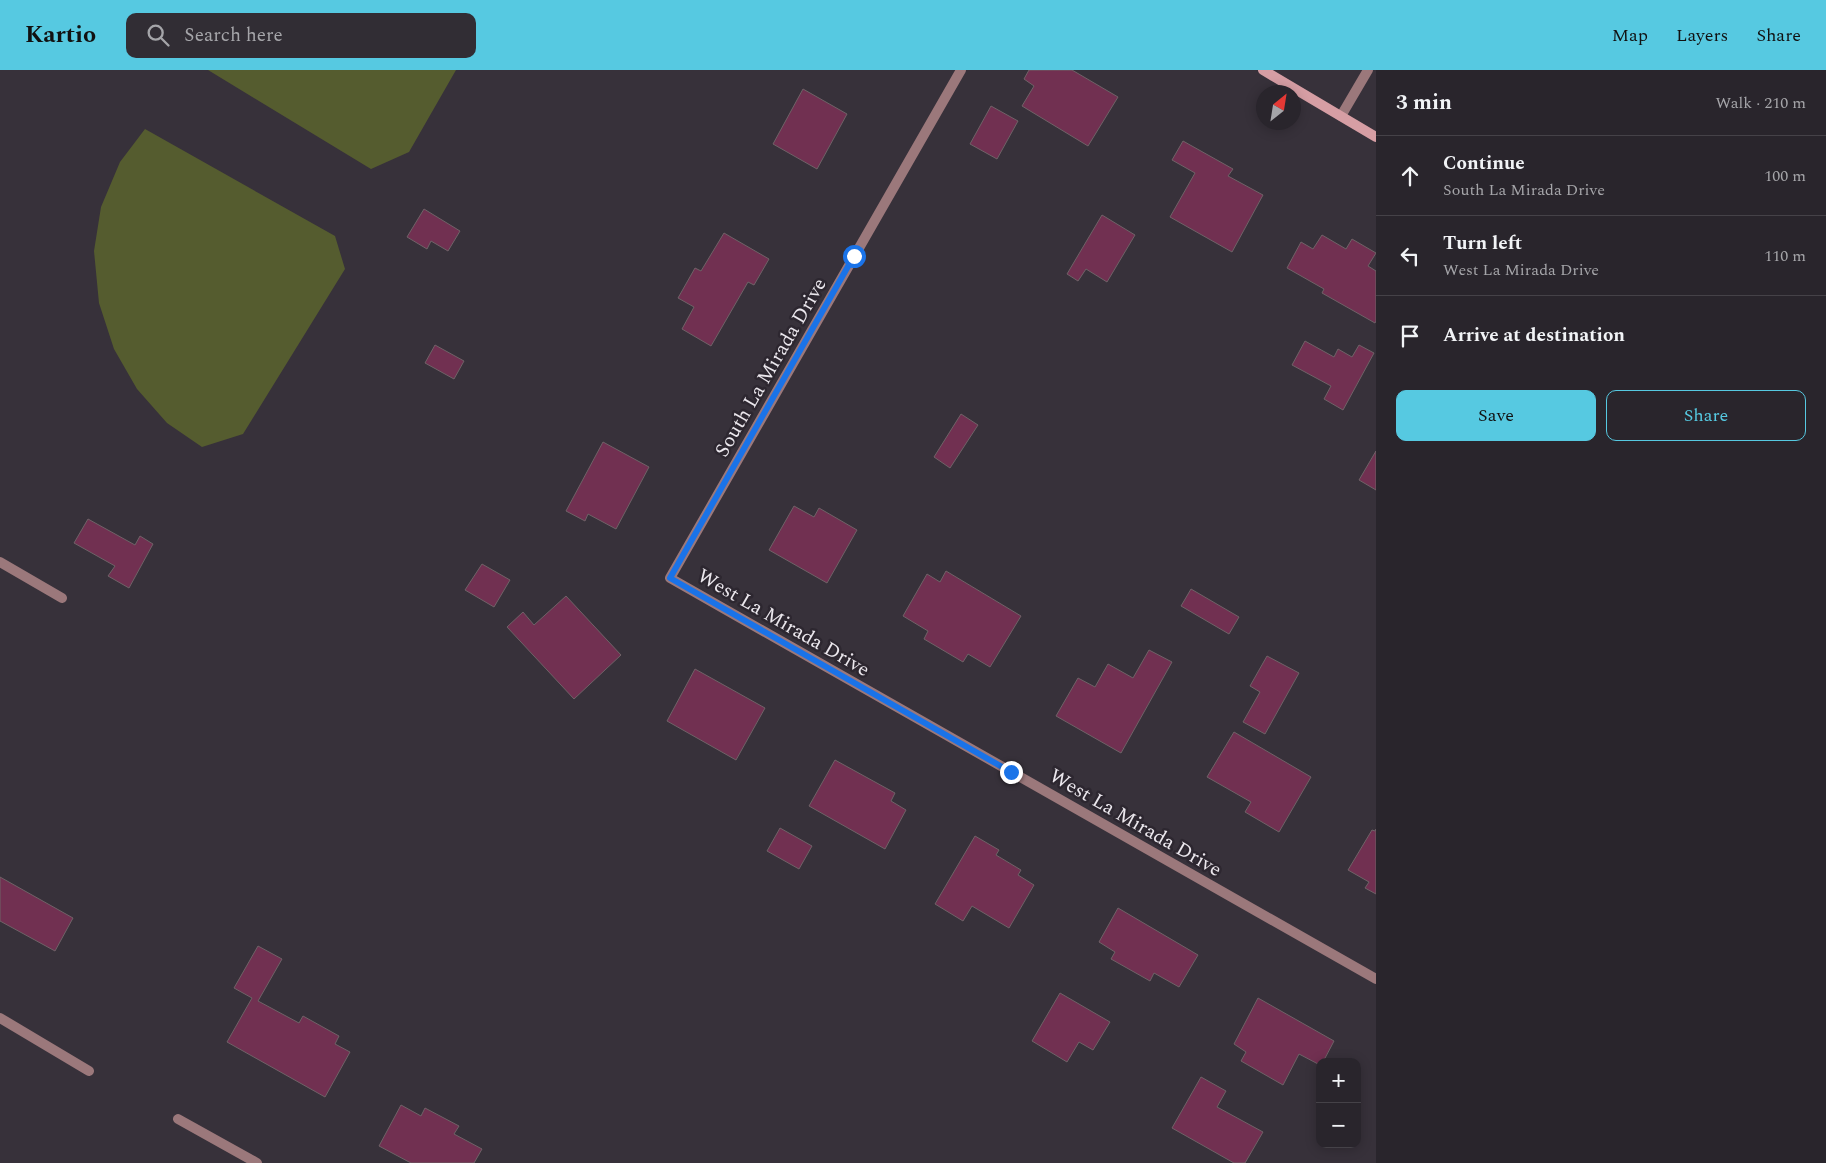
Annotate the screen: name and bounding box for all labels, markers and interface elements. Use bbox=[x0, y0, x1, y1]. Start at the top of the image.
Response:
search box bbox=[126, 13, 476, 58]
text: Kartio bbox=[25, 17, 96, 53]
icon: search bbox=[144, 21, 172, 49]
text: Search here bbox=[184, 21, 283, 50]
text: Map bbox=[1612, 22, 1648, 49]
text: Layers bbox=[1676, 22, 1728, 49]
text: Share bbox=[1756, 22, 1801, 49]
north arrow bbox=[1256, 85, 1301, 130]
text: 3 min bbox=[1396, 87, 1452, 119]
text: Walk · 210 m bbox=[1715, 91, 1806, 115]
text: Continue bbox=[1443, 149, 1525, 178]
icon: ahead bbox=[1396, 162, 1424, 190]
text: 100 m bbox=[1764, 164, 1806, 188]
text: South La Mirada Drive bbox=[1443, 178, 1605, 202]
text: Turn left bbox=[1443, 229, 1522, 258]
icon: left bbox=[1396, 242, 1424, 270]
text: 110 m bbox=[1764, 244, 1806, 268]
route start bbox=[843, 245, 866, 268]
text: West La Mirada Drive bbox=[1443, 258, 1599, 282]
street label: South La Mirada Drive bbox=[707, 272, 834, 463]
text: Arrive at destination bbox=[1443, 321, 1625, 350]
icon: arrive bbox=[1396, 322, 1424, 350]
button: Save bbox=[1396, 390, 1596, 441]
button: Share bbox=[1606, 390, 1806, 441]
street label: West La Mirada Drive bbox=[692, 561, 875, 685]
route end bbox=[1000, 761, 1023, 784]
street label: West La Mirada Drive bbox=[1044, 761, 1227, 885]
map controls bbox=[1316, 1058, 1361, 1148]
button: + bbox=[1316, 1058, 1361, 1103]
button: − bbox=[1316, 1103, 1361, 1148]

